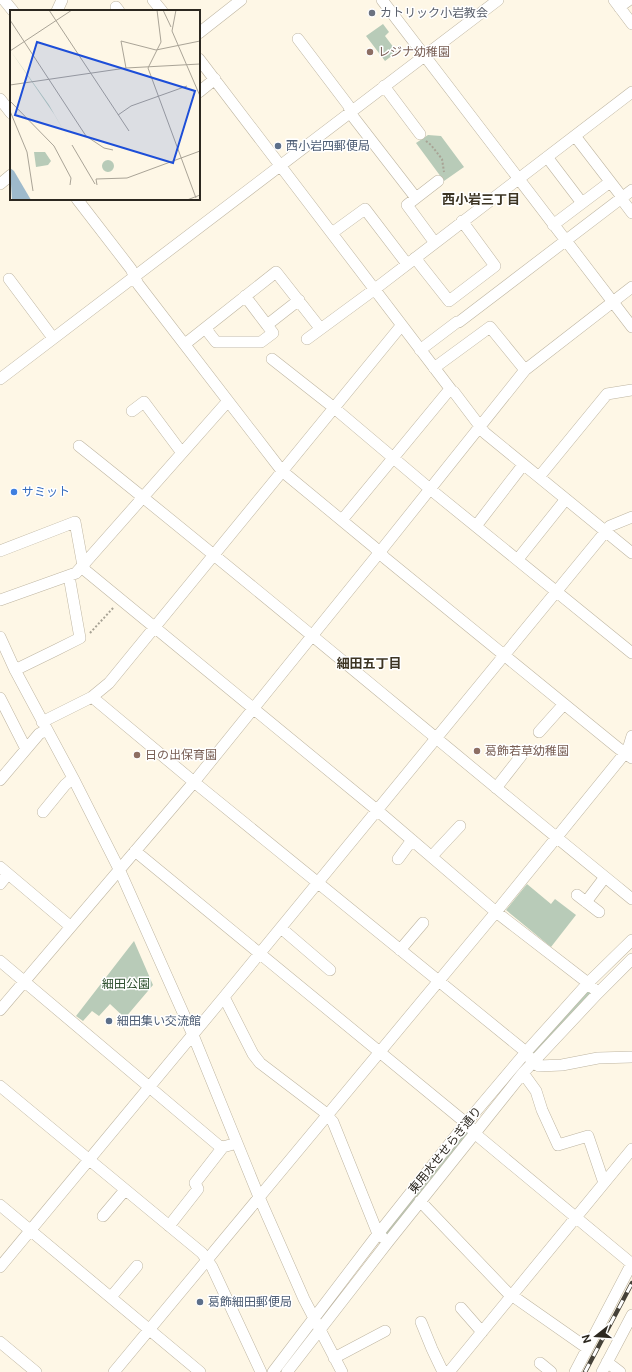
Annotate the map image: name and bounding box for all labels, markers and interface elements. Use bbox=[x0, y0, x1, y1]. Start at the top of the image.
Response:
place label: カトリック小岩教会 bbox=[380, 6, 488, 20]
marker: カトリック小岩教会 bbox=[367, 8, 377, 18]
inset map bbox=[10, 10, 200, 200]
place label: レジナ幼稚園 bbox=[378, 45, 450, 59]
marker: レジナ幼稚園 bbox=[365, 47, 375, 57]
place label: 西小岩四郵便局 bbox=[286, 139, 370, 153]
marker: 西小岩四郵便局 bbox=[273, 141, 283, 151]
district label: 西小岩三丁目 bbox=[442, 192, 520, 207]
place label: サミット bbox=[22, 485, 70, 499]
marker: サミット bbox=[9, 487, 19, 497]
district label: 細田五丁目 bbox=[336, 656, 402, 671]
place label: 葛飾若草幼稚園 bbox=[485, 744, 569, 758]
marker: 葛飾若草幼稚園 bbox=[472, 746, 482, 756]
place label: 日の出保育園 bbox=[145, 748, 217, 762]
marker: 日の出保育園 bbox=[132, 750, 142, 760]
park label: 細田公園 bbox=[102, 977, 150, 991]
place label: 細田集い交流館 bbox=[117, 1014, 201, 1028]
marker: 細田集い交流館 bbox=[104, 1016, 114, 1026]
street label: 東用水せせらぎ通り bbox=[406, 1104, 484, 1196]
place label: 葛飾細田郵便局 bbox=[208, 1295, 292, 1309]
marker: 葛飾細田郵便局 bbox=[195, 1297, 205, 1307]
north arrow bbox=[576, 1316, 616, 1356]
text: N bbox=[579, 1333, 593, 1345]

